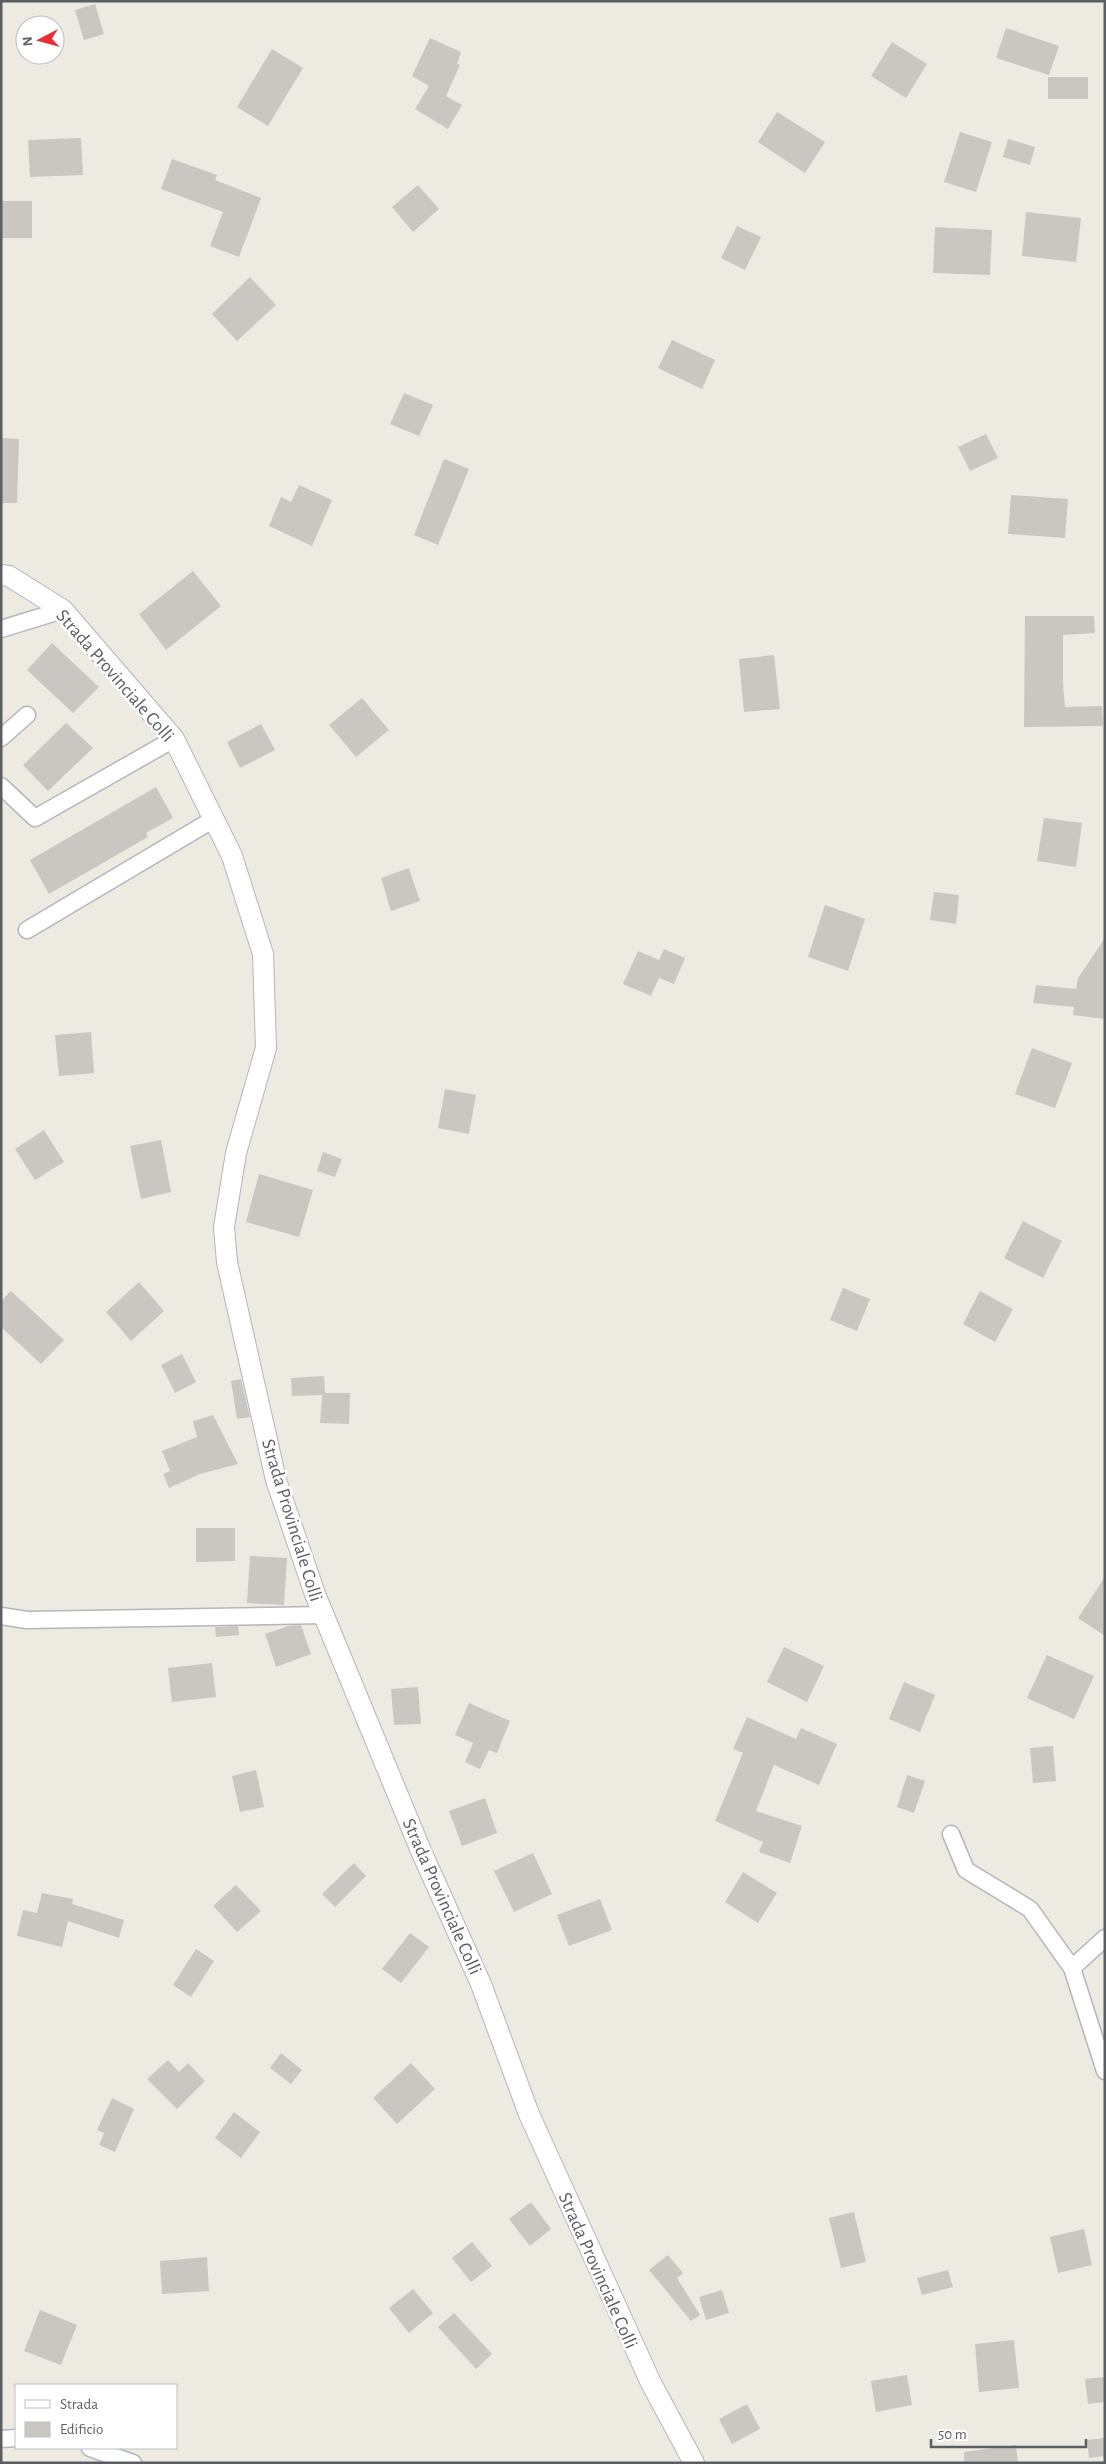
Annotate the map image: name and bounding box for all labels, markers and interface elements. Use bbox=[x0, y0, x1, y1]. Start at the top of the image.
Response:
north arrow bbox=[15, 15, 65, 65]
text: N bbox=[21, 36, 36, 47]
street label: Strada Provinciale Colli bbox=[52, 606, 177, 746]
street label: Strada Provinciale Colli bbox=[258, 1437, 325, 1604]
street label: Strada Provinciale Colli bbox=[399, 1816, 485, 1978]
street label: Strada Provinciale Colli bbox=[555, 2190, 641, 2352]
legend bbox=[15, 2384, 178, 2449]
text: Strada bbox=[60, 2397, 98, 2412]
scale bar bbox=[931, 2416, 1086, 2448]
text: Edificio bbox=[60, 2422, 103, 2437]
text: 50 m bbox=[938, 2427, 967, 2442]

